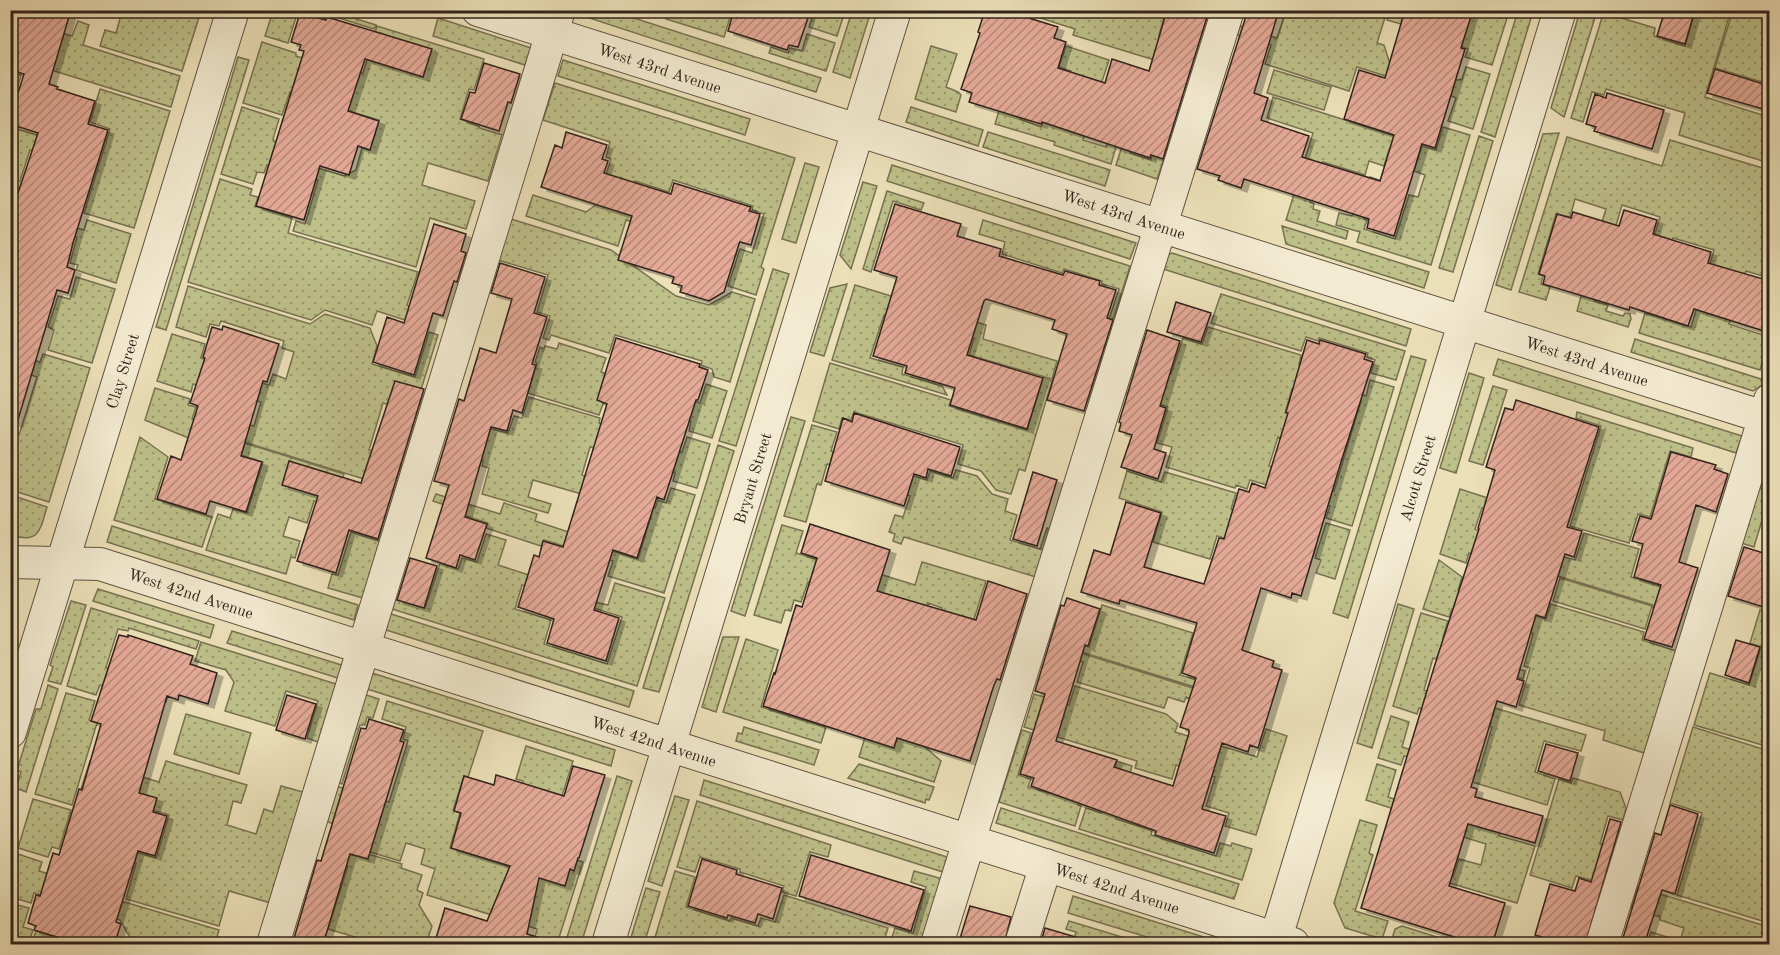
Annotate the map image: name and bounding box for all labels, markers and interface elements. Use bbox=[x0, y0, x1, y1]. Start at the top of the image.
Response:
street label: West 43rd Avenue bbox=[596, 42, 723, 97]
street label: West 43rd Avenue bbox=[1060, 188, 1187, 243]
street label: Clay Street bbox=[105, 332, 143, 411]
street label: West 43rd Avenue bbox=[1523, 335, 1650, 390]
street label: Bryant Street bbox=[732, 431, 776, 526]
street label: Alcott Street bbox=[1398, 433, 1440, 524]
street label: West 42nd Avenue bbox=[126, 567, 255, 623]
street label: West 42nd Avenue bbox=[589, 715, 718, 771]
street label: West 42nd Avenue bbox=[1052, 862, 1181, 918]

